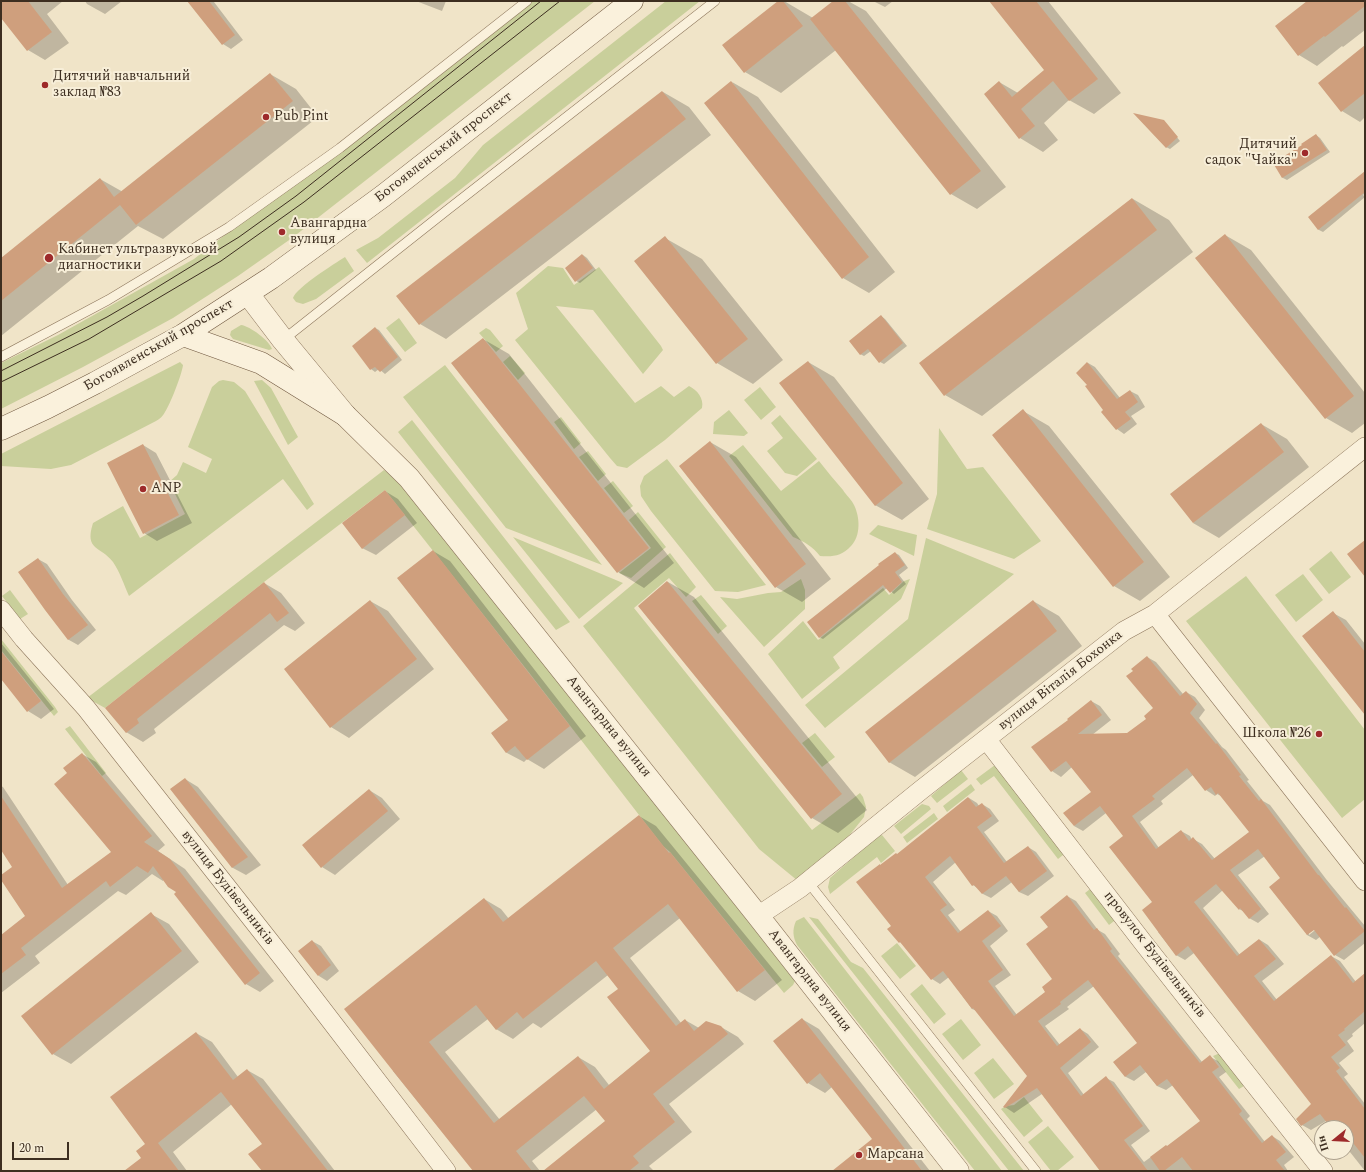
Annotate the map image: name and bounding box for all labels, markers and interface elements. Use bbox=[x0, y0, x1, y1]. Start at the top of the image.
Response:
place label: Дитячий навчальний заклад №83 bbox=[53, 69, 190, 102]
marker: Дитячий навчальний заклад №83 bbox=[40, 80, 50, 90]
street label: Богоявленський проспект bbox=[372, 89, 516, 207]
place label: Pub Pint bbox=[274, 109, 329, 125]
marker: Pub Pint bbox=[261, 112, 271, 122]
place label: Дитячий садок "Чайка" bbox=[1205, 137, 1297, 170]
marker: Дитячий садок "Чайка" bbox=[1300, 148, 1310, 158]
place label: Авангардна вулиця bbox=[290, 216, 367, 248]
marker: Авангардна вулиця bbox=[277, 227, 287, 237]
place label: Кабинет ультразвуковой диагностики bbox=[58, 242, 217, 274]
marker: Кабинет ультразвуковой диагностики bbox=[43, 252, 55, 264]
street label: Богоявленський проспект bbox=[81, 296, 237, 396]
place label: ANP bbox=[151, 481, 181, 497]
marker: ANP bbox=[138, 484, 148, 494]
street label: вулиця Віталія Бохонка bbox=[996, 627, 1126, 735]
street label: Авангардна вулиця bbox=[562, 673, 654, 781]
place label: Школа №26 bbox=[1242, 726, 1311, 742]
marker: Школа №26 bbox=[1314, 729, 1324, 739]
street label: вулиця Будівельників bbox=[177, 827, 277, 949]
street label: провулок Будівельників bbox=[1099, 888, 1209, 1022]
street label: Авангардна вулиця bbox=[764, 926, 854, 1036]
north arrow bbox=[1314, 1120, 1354, 1160]
text: Пн bbox=[1313, 1133, 1334, 1154]
scale bar bbox=[14, 1134, 71, 1160]
text: 20 m bbox=[19, 1139, 44, 1158]
place label: Марсана bbox=[867, 1147, 924, 1163]
marker: Марсана bbox=[854, 1150, 864, 1160]

